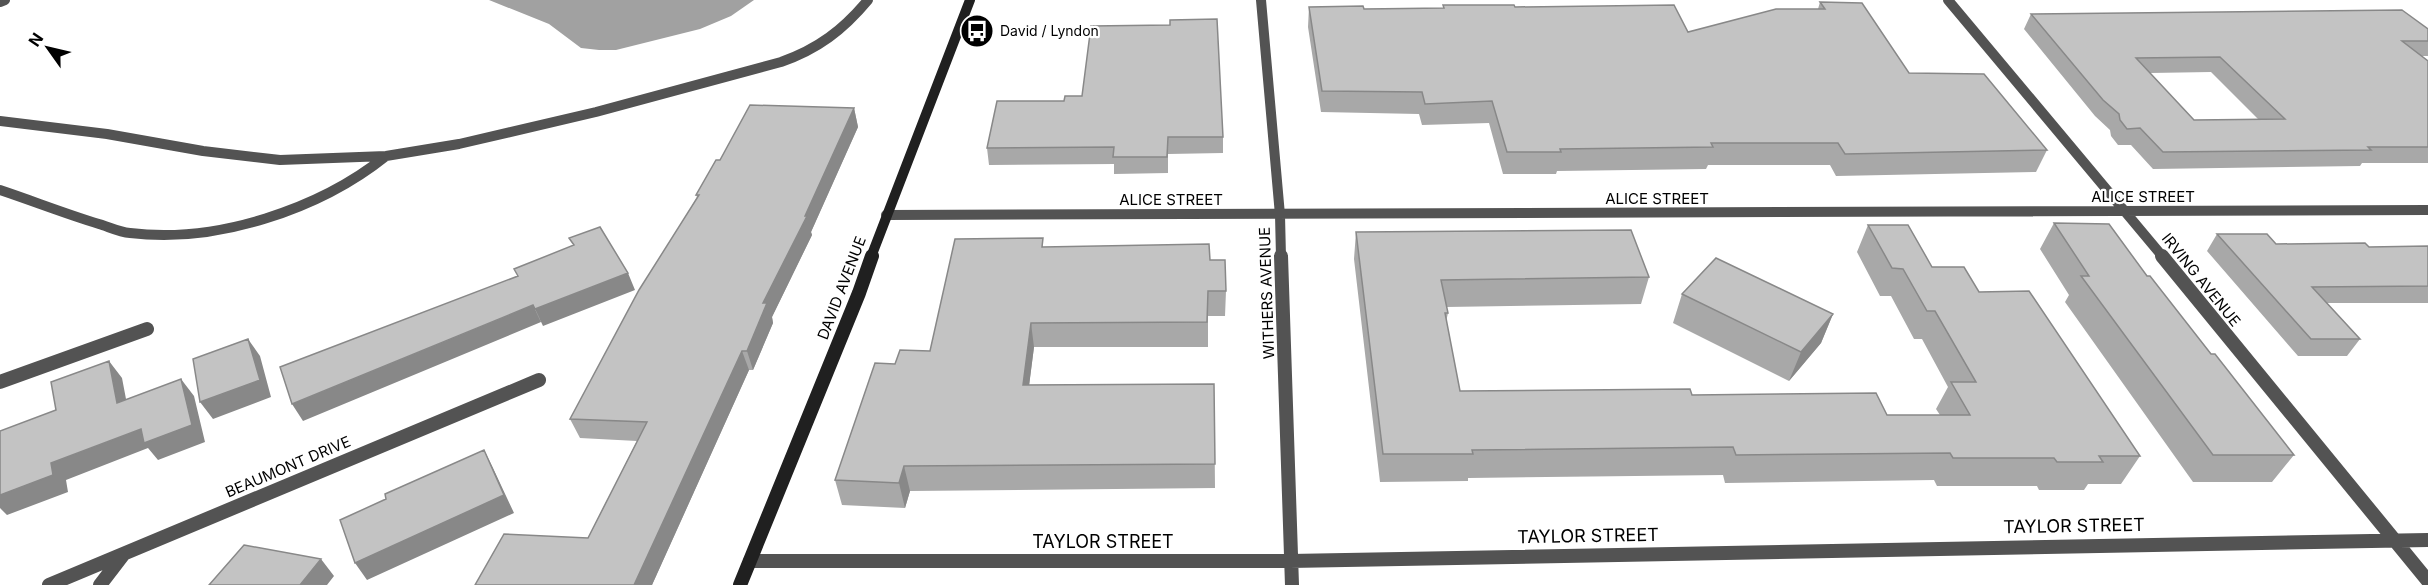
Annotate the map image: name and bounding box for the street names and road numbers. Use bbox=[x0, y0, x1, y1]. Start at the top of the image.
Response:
street label: ALICE STREET bbox=[2091, 187, 2195, 206]
street label: ALICE STREET bbox=[1605, 189, 1709, 208]
street label: ALICE STREET bbox=[1119, 190, 1223, 209]
street label: WITHERS AVENUE bbox=[1255, 227, 1278, 359]
street label: IRVING AVENUE bbox=[2158, 229, 2245, 330]
street label: DAVID AVENUE bbox=[813, 233, 870, 342]
street label: BEAUMONT DRIVE bbox=[222, 432, 353, 501]
street label: TAYLOR STREET bbox=[2003, 514, 2145, 537]
street label: TAYLOR STREET bbox=[1517, 524, 1659, 547]
street label: TAYLOR STREET bbox=[1032, 531, 1174, 552]

